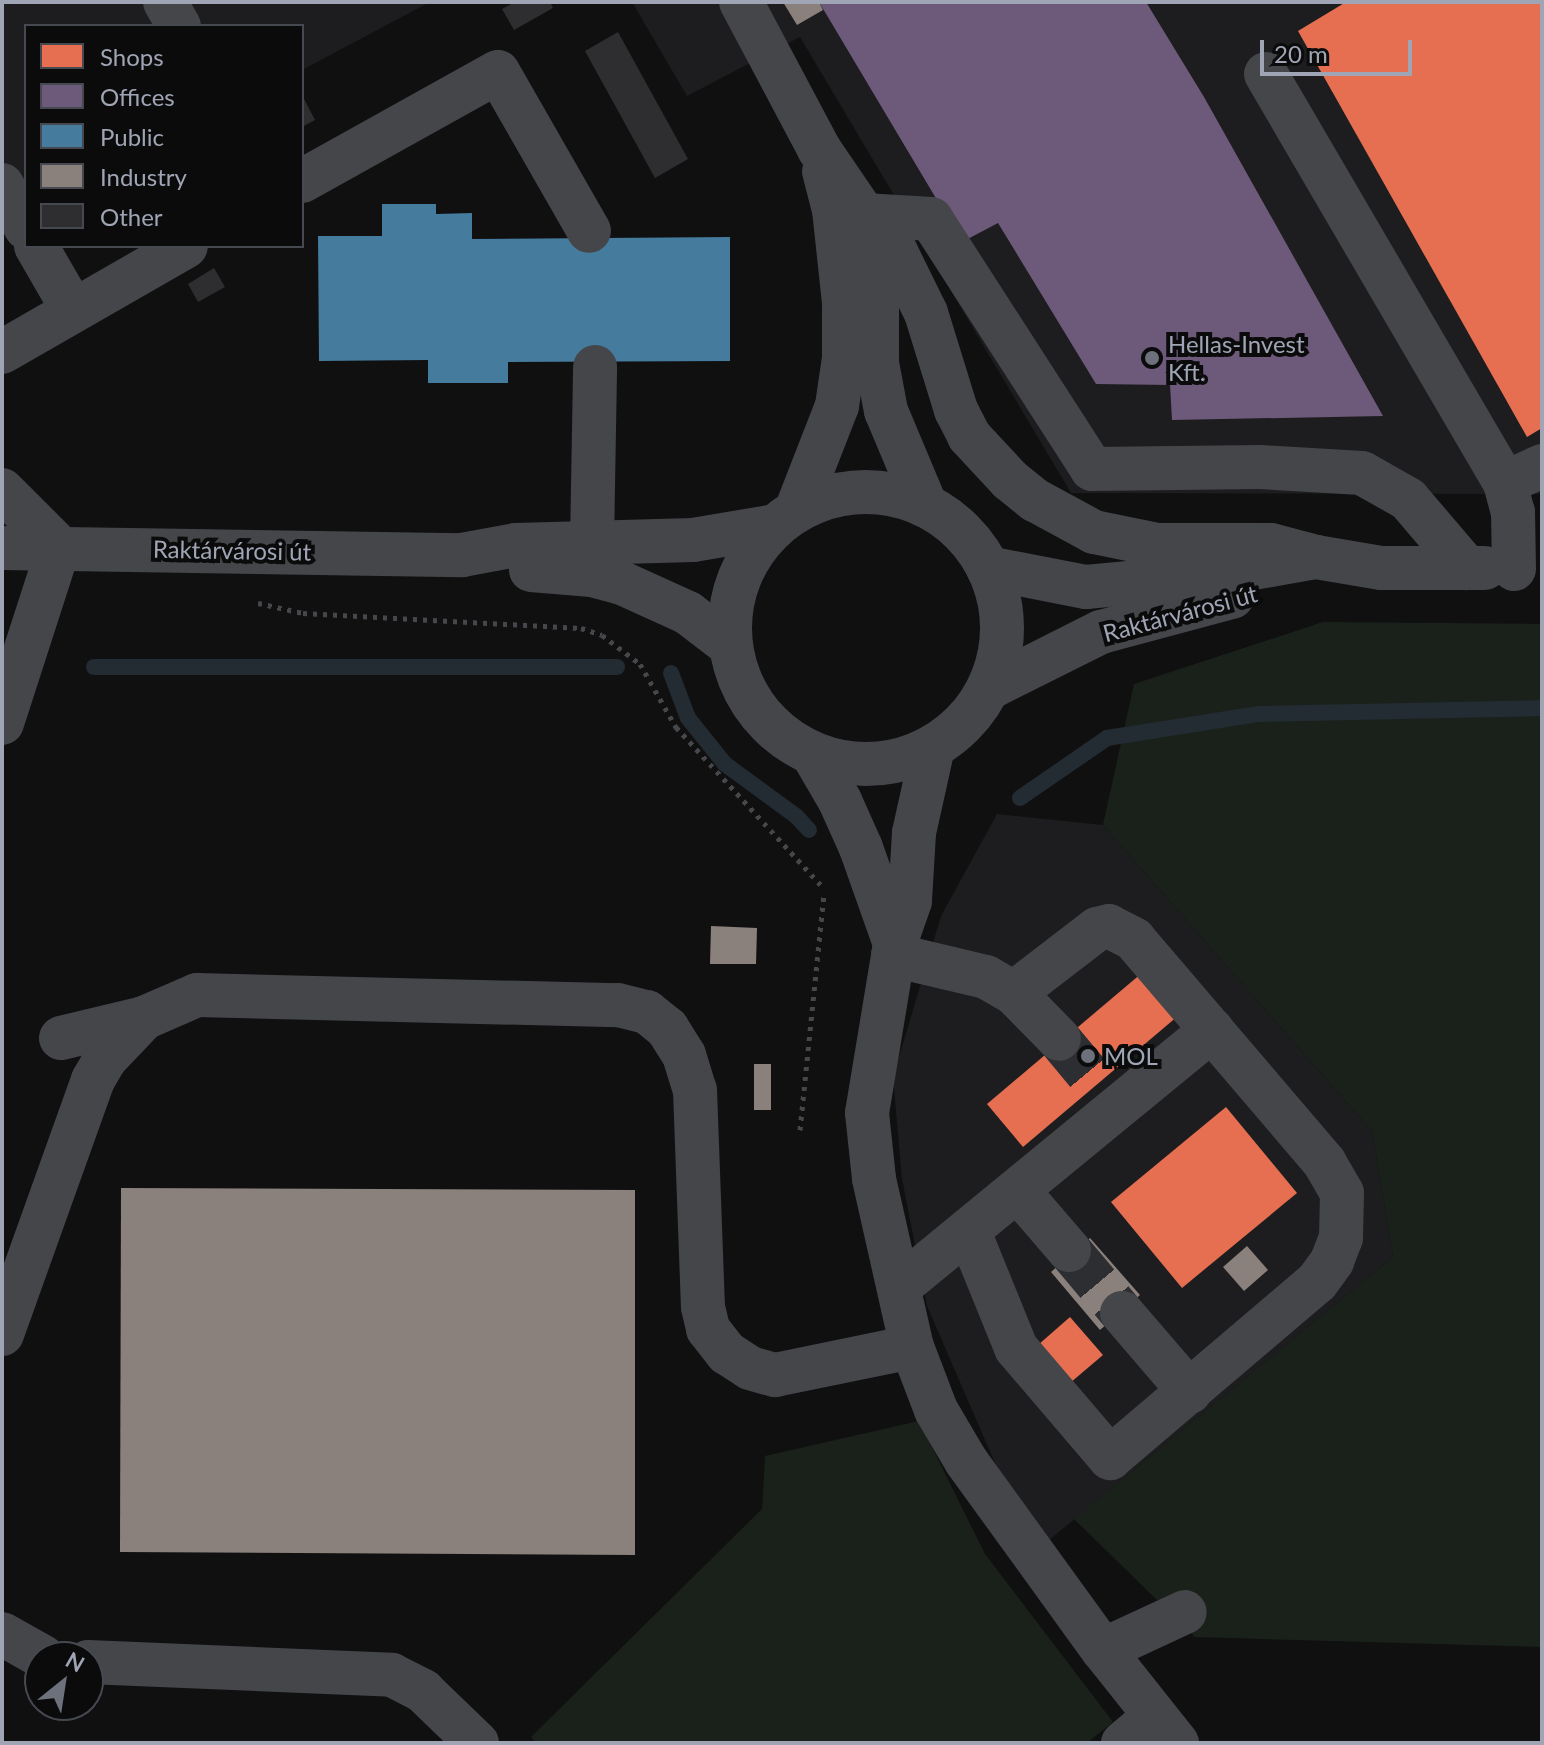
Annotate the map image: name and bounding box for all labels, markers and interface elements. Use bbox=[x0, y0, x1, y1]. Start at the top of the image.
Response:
legend bbox=[24, 24, 304, 248]
scale bar bbox=[1264, 24, 1416, 74]
text: 20 m bbox=[1274, 39, 1328, 68]
text: Shops bbox=[100, 42, 164, 71]
text: Offices bbox=[100, 82, 175, 111]
text: Public bbox=[100, 122, 164, 151]
text: Industry bbox=[100, 162, 187, 191]
text: Other bbox=[100, 202, 163, 231]
place label: Hellas-Invest Kft. bbox=[1168, 330, 1305, 386]
marker: Hellas-Invest Kft. bbox=[1143, 349, 1161, 367]
street label: Raktárvárosi út bbox=[153, 534, 311, 566]
street label: Raktárvárosi út bbox=[1100, 579, 1260, 647]
place label: MOL bbox=[1104, 1042, 1158, 1070]
marker: MOL bbox=[1079, 1047, 1097, 1065]
north arrow bbox=[24, 1641, 104, 1721]
text: N bbox=[61, 1646, 89, 1677]

